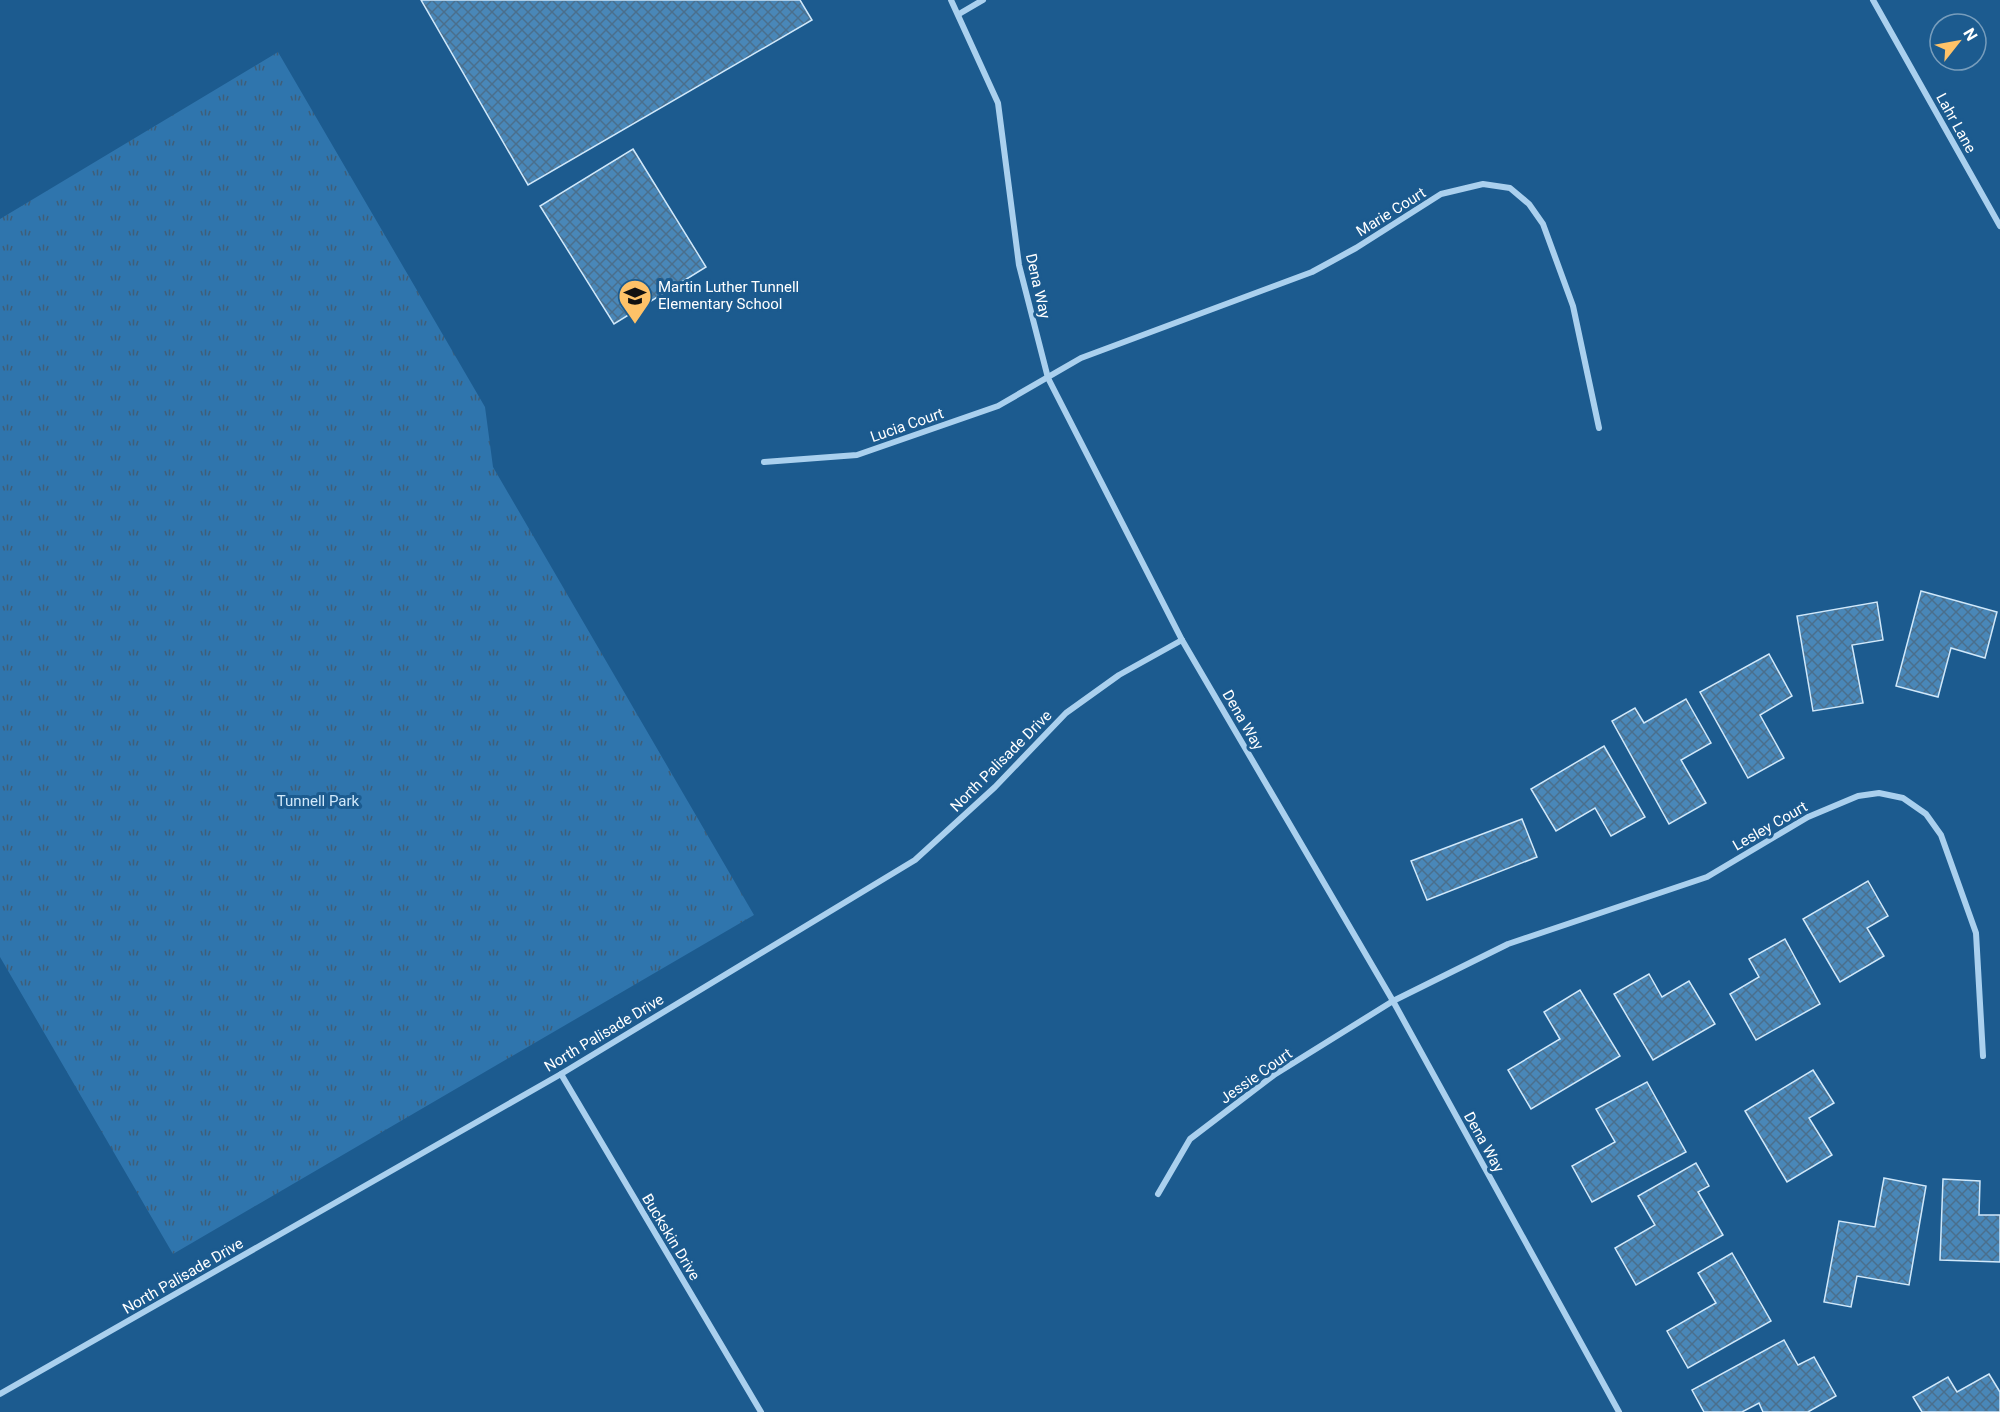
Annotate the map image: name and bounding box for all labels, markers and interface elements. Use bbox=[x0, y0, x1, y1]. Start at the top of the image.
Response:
north arrow bbox=[1928, 12, 1988, 72]
text: N bbox=[1959, 25, 1981, 44]
street label: Lahr Lane bbox=[1932, 90, 1980, 156]
street label: Marie Court bbox=[1353, 183, 1429, 240]
street label: Dena Way bbox=[1022, 252, 1054, 320]
school or university icon: Martin Luther Tunnell Elementary School bbox=[617, 278, 653, 325]
place label: Martin Luther Tunnell Elementary School bbox=[658, 278, 799, 313]
street label: Lucia Court bbox=[868, 404, 946, 446]
street label: Dena Way bbox=[1219, 687, 1267, 753]
street label: North Palisade Drive bbox=[946, 706, 1056, 816]
park label: Tunnell Park bbox=[277, 792, 360, 810]
street label: Lesley Court bbox=[1730, 797, 1811, 855]
street label: North Palisade Drive bbox=[541, 990, 667, 1076]
street label: Jessie Court bbox=[1216, 1044, 1296, 1107]
street label: Dena Way bbox=[1460, 1109, 1508, 1175]
street label: Buckskin Drive bbox=[638, 1190, 704, 1284]
street label: North Palisade Drive bbox=[120, 1234, 246, 1318]

